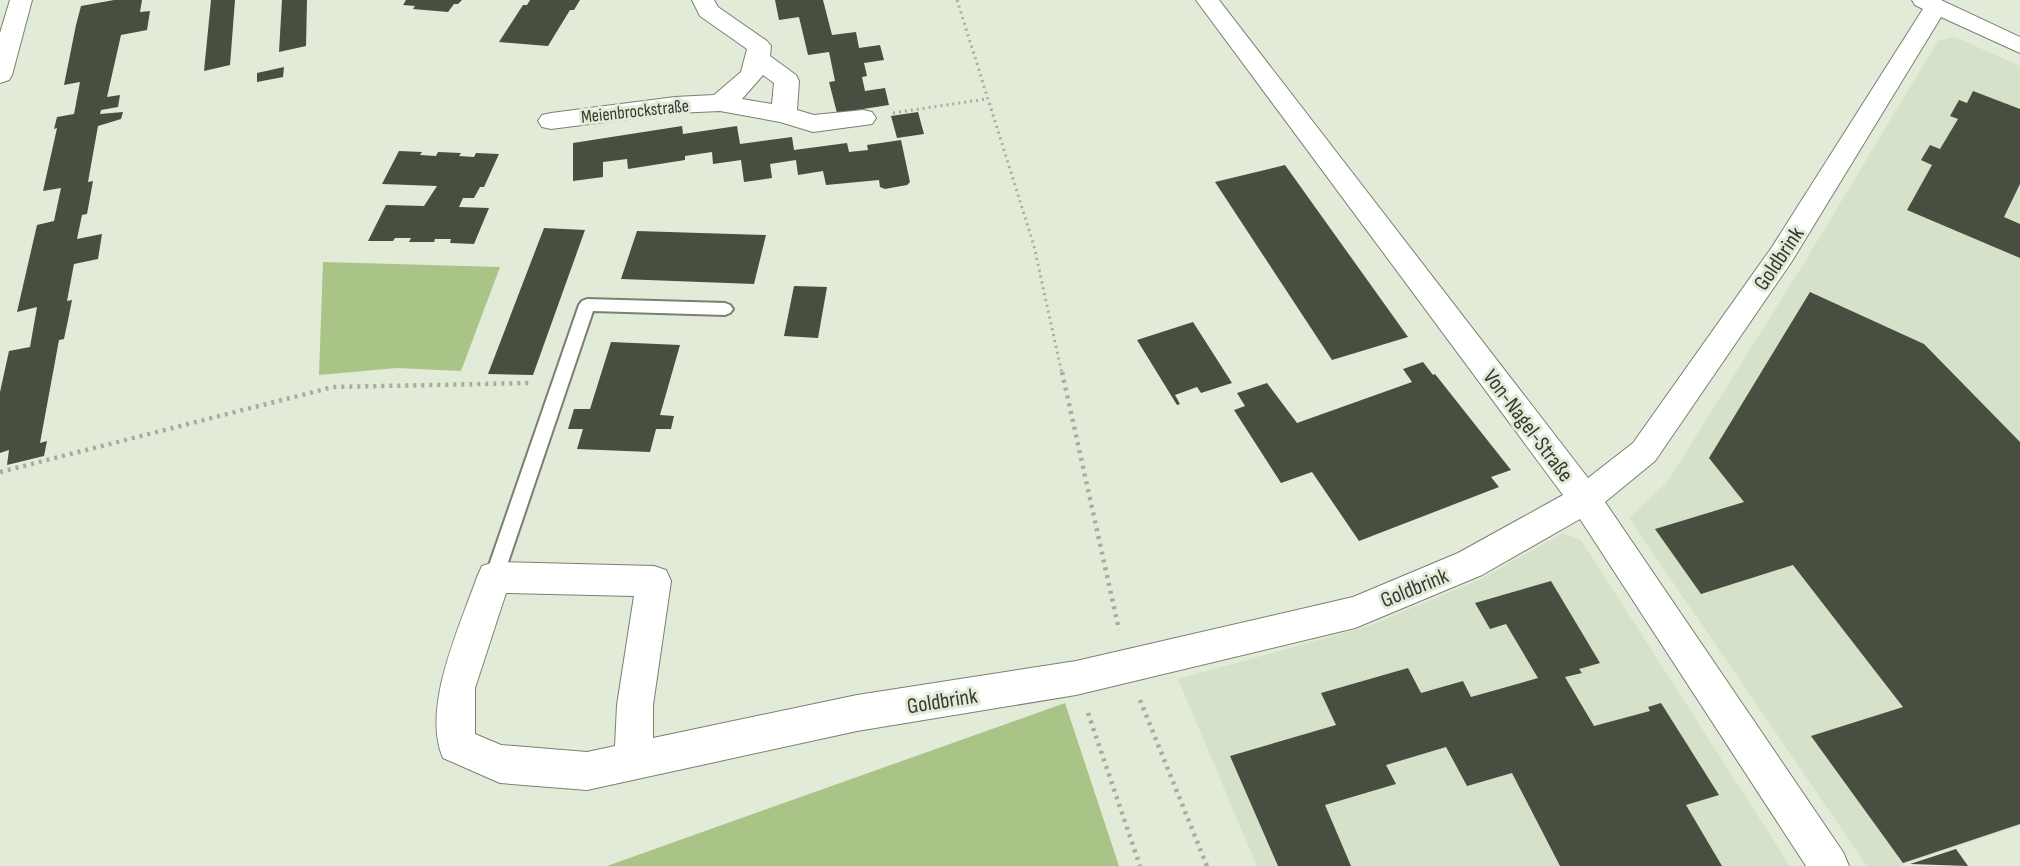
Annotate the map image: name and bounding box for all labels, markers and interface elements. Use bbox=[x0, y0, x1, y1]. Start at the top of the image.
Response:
street label: Meienbrockstraße bbox=[580, 95, 690, 128]
street label: Goldbrink bbox=[1748, 221, 1811, 296]
street label: Von-Nagel-Straße bbox=[1477, 364, 1579, 487]
street label: Goldbrink bbox=[1377, 562, 1453, 614]
street label: Goldbrink bbox=[905, 683, 980, 720]

